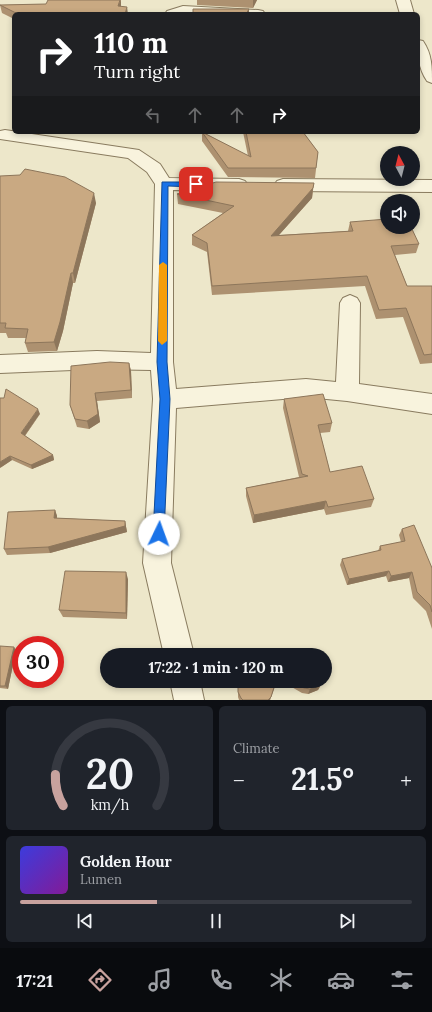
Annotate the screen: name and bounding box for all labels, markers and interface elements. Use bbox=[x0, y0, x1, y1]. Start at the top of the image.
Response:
text: 110 m bbox=[94, 25, 168, 61]
icon: right bbox=[28, 28, 80, 80]
text: Turn right bbox=[94, 60, 180, 83]
icon: left bbox=[142, 104, 164, 126]
icon: ahead bbox=[184, 104, 206, 126]
icon: ahead bbox=[226, 104, 248, 126]
icon: right bbox=[268, 104, 290, 126]
north arrow bbox=[380, 146, 420, 186]
map controls bbox=[380, 146, 420, 234]
pin bbox=[179, 167, 213, 201]
icon: arrive bbox=[185, 173, 207, 195]
button: sound bbox=[380, 194, 420, 234]
position arrow bbox=[138, 513, 180, 555]
speed limit sign: 30 bbox=[12, 636, 64, 688]
text: 17:22 · 1 min · 120 m bbox=[148, 658, 284, 677]
text: Climate bbox=[233, 740, 280, 757]
text: 20 bbox=[85, 747, 134, 800]
text: 21.5° bbox=[291, 760, 354, 798]
text: − bbox=[233, 766, 245, 794]
text: + bbox=[400, 766, 412, 794]
text: km/h bbox=[90, 796, 129, 815]
text: Golden Hour bbox=[80, 852, 172, 871]
text: Lumen bbox=[80, 871, 122, 888]
icon: previous bbox=[74, 910, 96, 932]
icon: pause bbox=[205, 910, 227, 932]
icon: next bbox=[336, 910, 358, 932]
icon: directions bbox=[86, 966, 114, 994]
icon: music bbox=[146, 966, 174, 994]
icon: phone bbox=[207, 966, 235, 994]
icon: climate bbox=[267, 966, 295, 994]
icon: car bbox=[327, 966, 355, 994]
icon: filters bbox=[388, 966, 416, 994]
text: 17:21 bbox=[16, 969, 53, 992]

